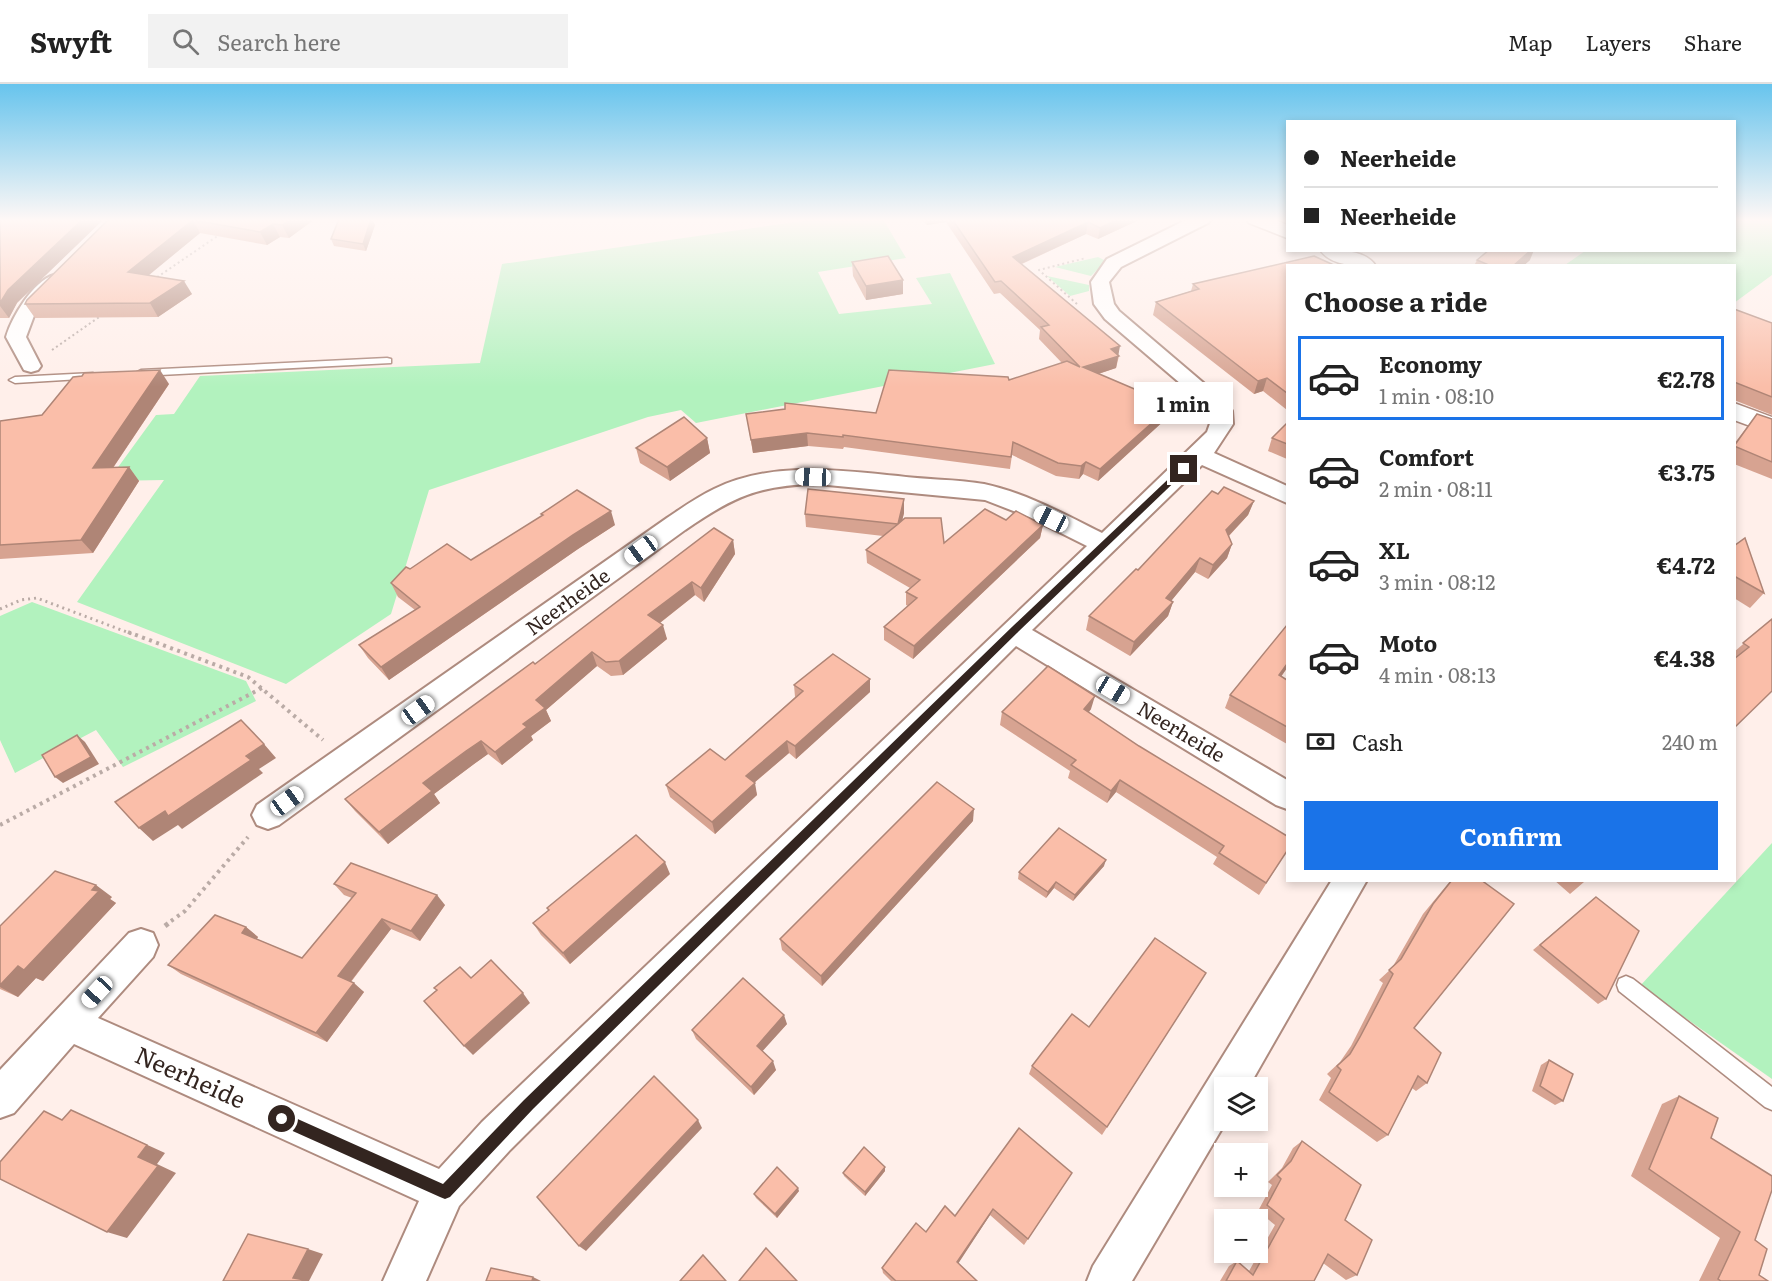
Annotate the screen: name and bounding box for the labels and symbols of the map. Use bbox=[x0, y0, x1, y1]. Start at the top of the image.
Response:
callout: 1 min bbox=[1134, 382, 1234, 424]
route end bbox=[1170, 455, 1197, 482]
car bbox=[795, 467, 831, 487]
car bbox=[1031, 503, 1071, 535]
car bbox=[621, 532, 661, 568]
street label: Neerheide bbox=[518, 559, 615, 641]
car bbox=[1093, 673, 1133, 707]
car bbox=[398, 692, 438, 728]
street label: Neerheide bbox=[1132, 692, 1232, 768]
car bbox=[267, 783, 307, 819]
car bbox=[78, 973, 116, 1011]
street label: Neerheide bbox=[130, 1036, 252, 1116]
route start bbox=[268, 1105, 295, 1132]

